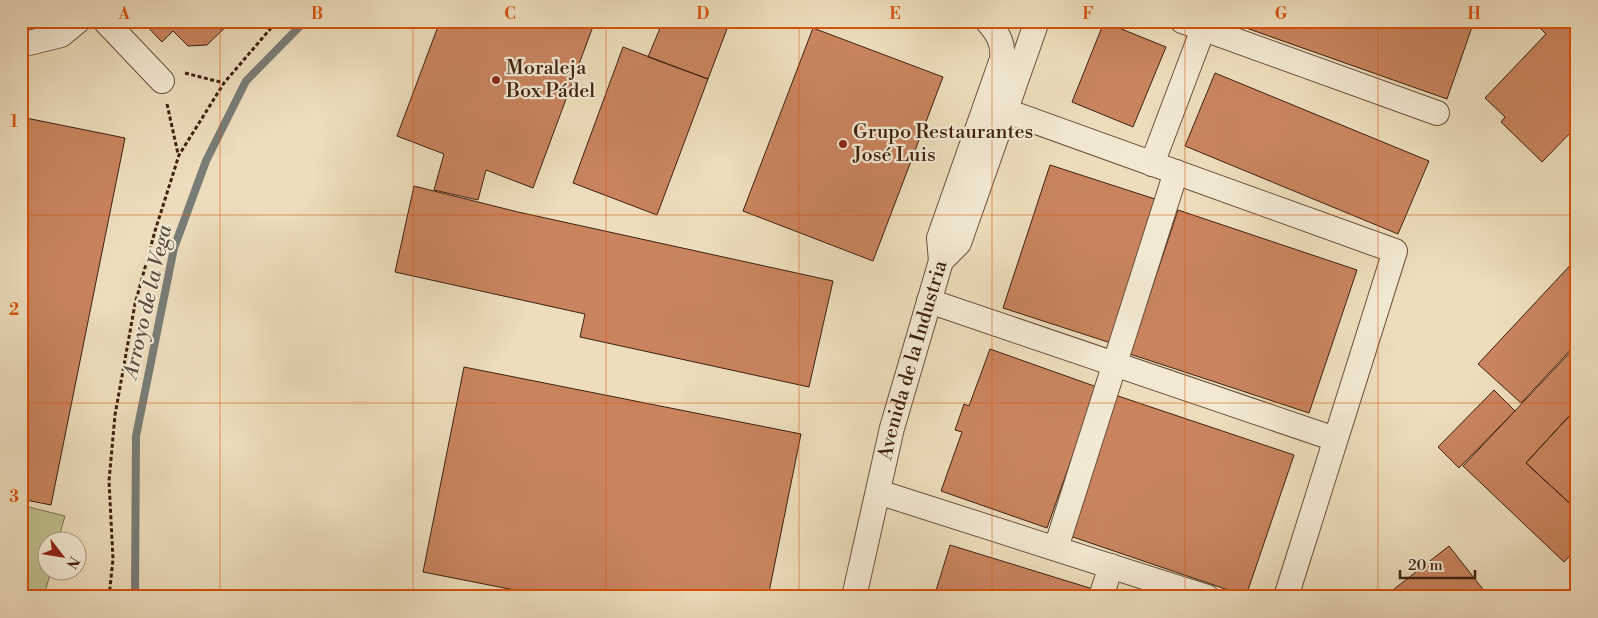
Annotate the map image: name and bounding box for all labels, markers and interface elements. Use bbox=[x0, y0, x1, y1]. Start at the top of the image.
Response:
text: A bbox=[117, 4, 130, 24]
text: B bbox=[311, 4, 323, 24]
text: C bbox=[504, 4, 516, 24]
text: D bbox=[697, 4, 710, 24]
text: E bbox=[889, 4, 901, 24]
text: F bbox=[1082, 4, 1094, 24]
text: G bbox=[1275, 4, 1288, 24]
text: H bbox=[1467, 4, 1481, 24]
place label: Moraleja Box Pádel bbox=[505, 56, 595, 104]
marker: Moraleja Box Pádel bbox=[490, 74, 502, 86]
text: 1 bbox=[10, 112, 18, 132]
place label: Grupo Restaurantes José Luis bbox=[852, 120, 1033, 168]
marker: Grupo Restaurantes José Luis bbox=[837, 138, 849, 150]
water label: Arroyo de la Vega bbox=[117, 222, 178, 383]
street label: Avenida de la Industria bbox=[872, 257, 953, 463]
text: 2 bbox=[9, 300, 19, 320]
text: 3 bbox=[9, 487, 19, 507]
north arrow bbox=[38, 530, 88, 580]
scale bar bbox=[1400, 548, 1476, 580]
text: N bbox=[62, 553, 83, 572]
text: 20 m bbox=[1408, 556, 1443, 575]

